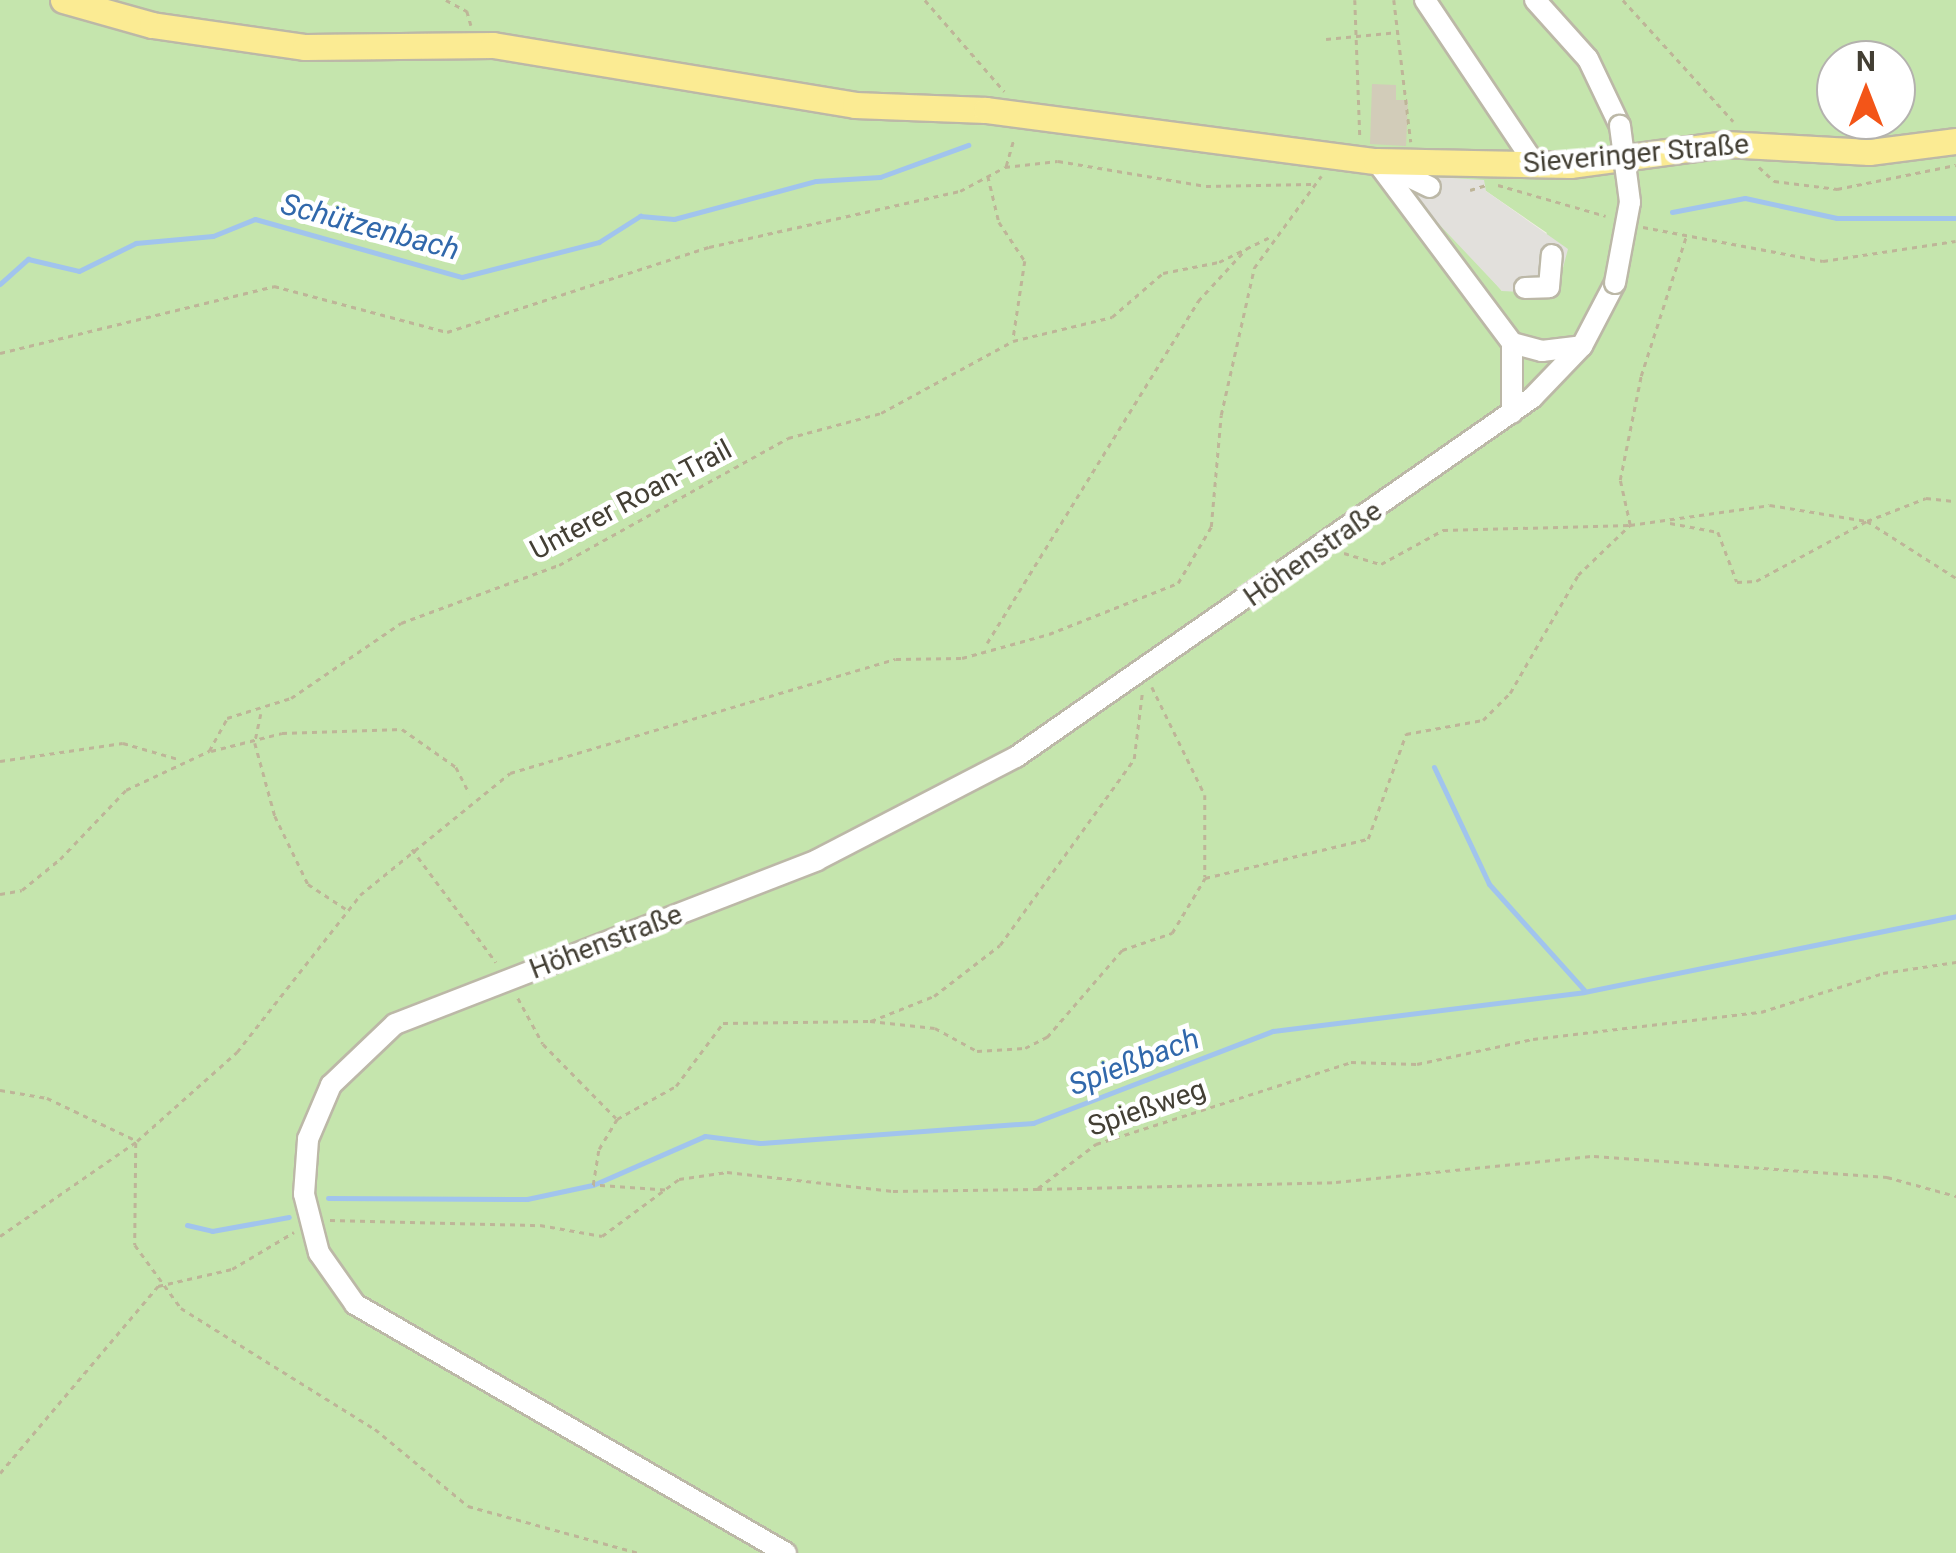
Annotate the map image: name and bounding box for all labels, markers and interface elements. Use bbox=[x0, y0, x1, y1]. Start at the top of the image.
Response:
north arrow bbox=[1816, 40, 1916, 140]
text: N bbox=[1856, 45, 1876, 78]
street label: Sieveringer Straße bbox=[1522, 127, 1750, 181]
water label: Schützenbach bbox=[277, 186, 463, 268]
street label: Unterer Roan-Trail bbox=[525, 433, 737, 567]
street label: Höhenstraße bbox=[1237, 494, 1389, 614]
street label: Höhenstraße bbox=[525, 897, 687, 987]
water label: Spießbach bbox=[1064, 1021, 1204, 1103]
street label: Spießweg bbox=[1084, 1072, 1210, 1144]

